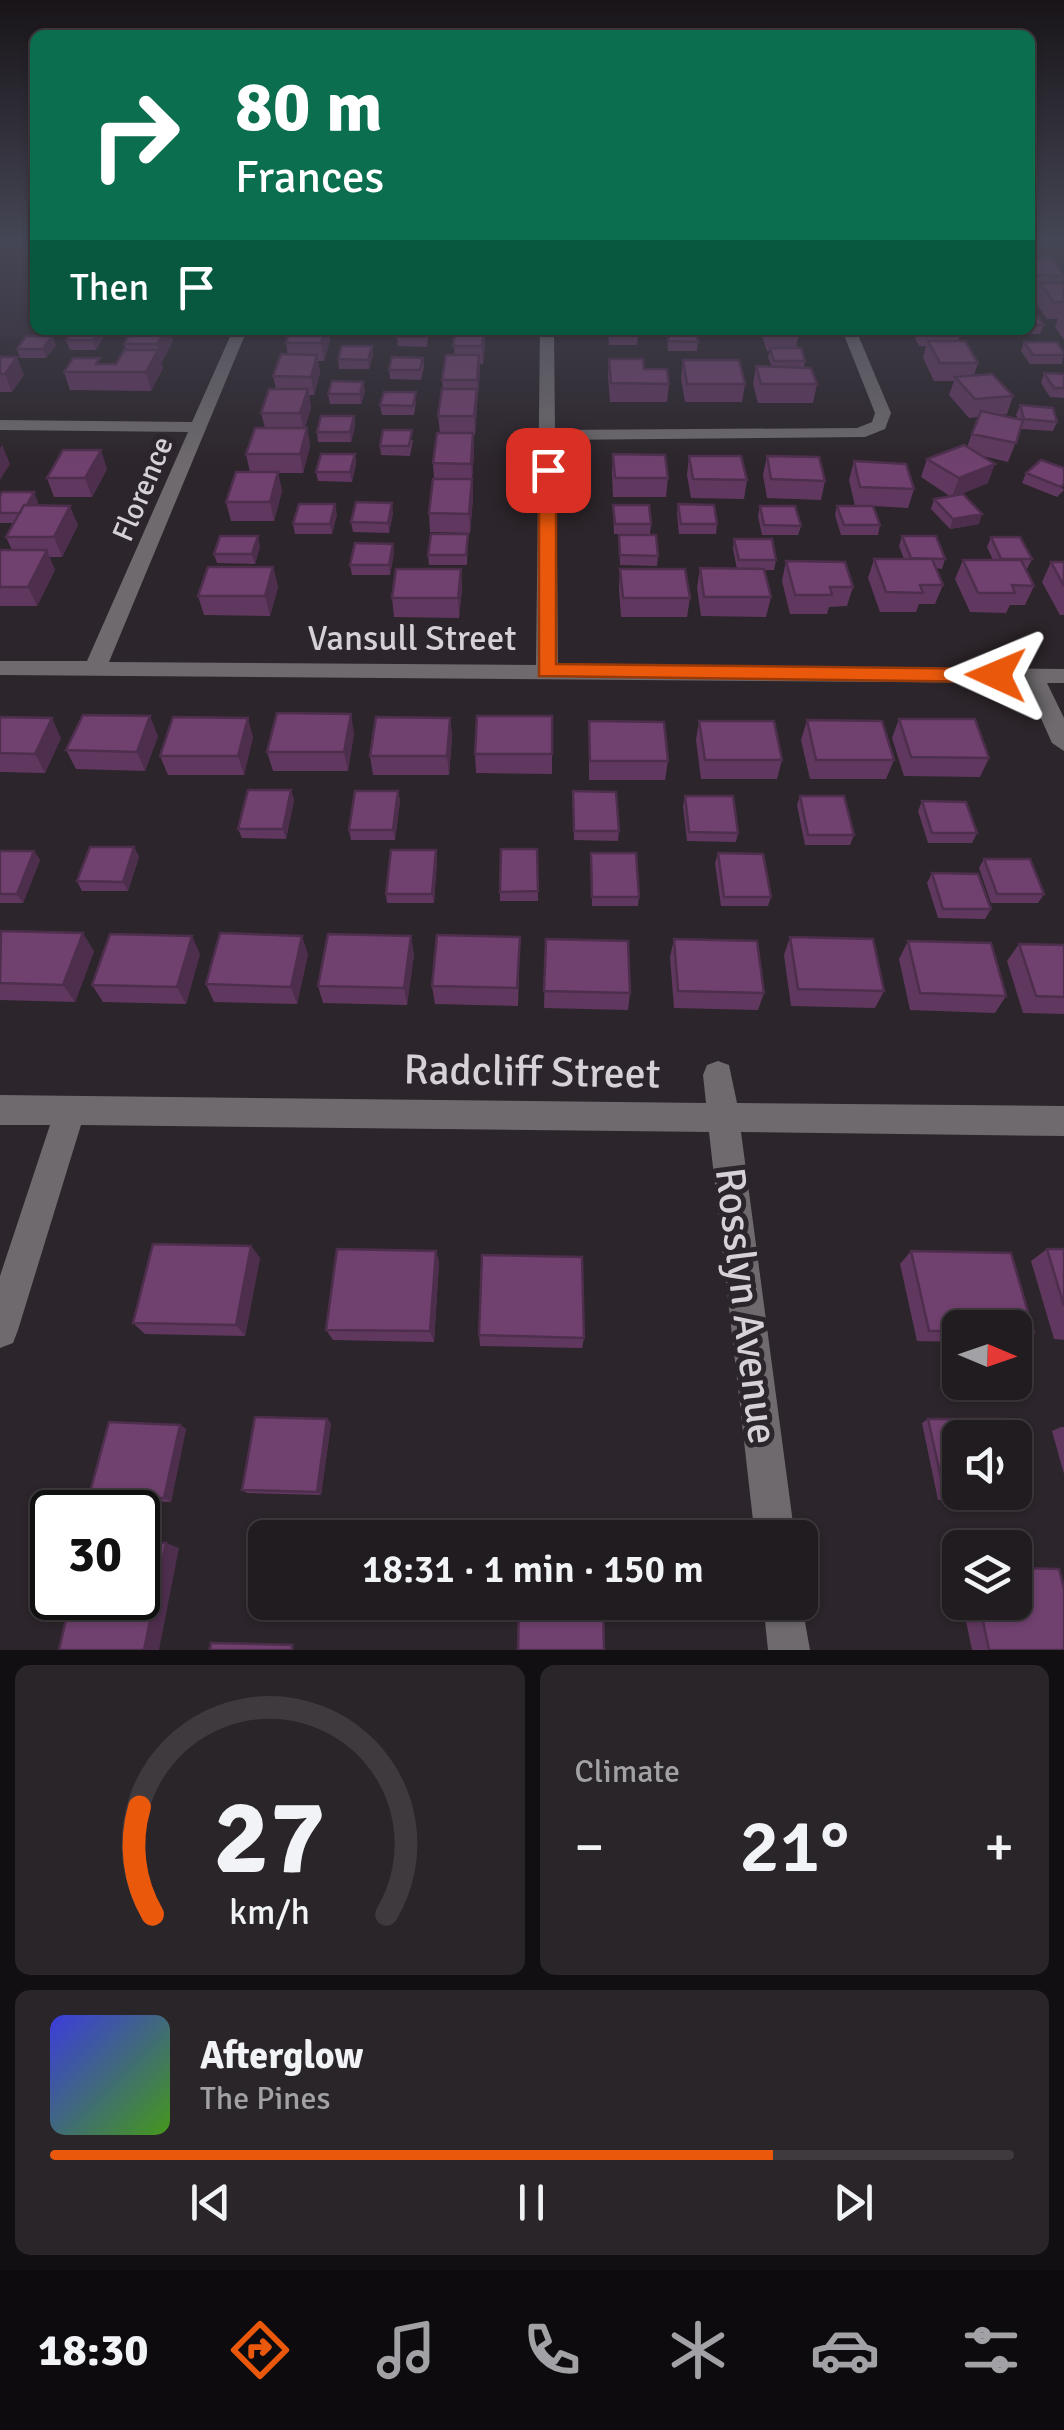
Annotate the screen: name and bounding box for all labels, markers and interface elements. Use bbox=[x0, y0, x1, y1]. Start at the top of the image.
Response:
text: 80 m bbox=[235, 64, 383, 150]
icon: right bbox=[70, 70, 200, 200]
text: Frances bbox=[235, 150, 384, 205]
icon: arrive bbox=[169, 260, 224, 315]
text: Then bbox=[70, 264, 149, 311]
pin bbox=[506, 428, 591, 513]
street label: Florence bbox=[104, 431, 182, 547]
icon: arrive bbox=[521, 443, 576, 498]
street label: Vansull Street bbox=[307, 617, 517, 660]
position arrow bbox=[944, 623, 1048, 727]
street label: Radcliff Street bbox=[403, 1044, 661, 1100]
street label: Rosslyn Avenue bbox=[704, 1165, 788, 1447]
north arrow bbox=[942, 1310, 1032, 1400]
map controls bbox=[942, 1310, 1032, 1620]
button: sound bbox=[942, 1420, 1032, 1510]
speed limit sign: 30 bbox=[30, 1490, 160, 1620]
button: layers bbox=[942, 1530, 1032, 1620]
text: 18:31 · 1 min · 150 m bbox=[362, 1546, 704, 1593]
text: Climate bbox=[575, 1752, 680, 1791]
text: 27 bbox=[214, 1774, 326, 1902]
text: 21° bbox=[739, 1800, 849, 1893]
text: − bbox=[575, 1813, 604, 1881]
text: + bbox=[984, 1813, 1014, 1881]
text: km/h bbox=[229, 1890, 310, 1934]
text: Afterglow bbox=[200, 2032, 363, 2079]
text: The Pines bbox=[200, 2079, 331, 2118]
icon: previous bbox=[183, 2175, 238, 2230]
icon: pause bbox=[504, 2175, 559, 2230]
icon: next bbox=[826, 2175, 881, 2230]
icon: directions bbox=[225, 2315, 295, 2385]
icon: music bbox=[371, 2315, 441, 2385]
icon: phone bbox=[517, 2315, 587, 2385]
icon: climate bbox=[663, 2315, 733, 2385]
icon: car bbox=[810, 2315, 880, 2385]
icon: filters bbox=[956, 2315, 1026, 2385]
text: 18:30 bbox=[38, 2323, 149, 2378]

